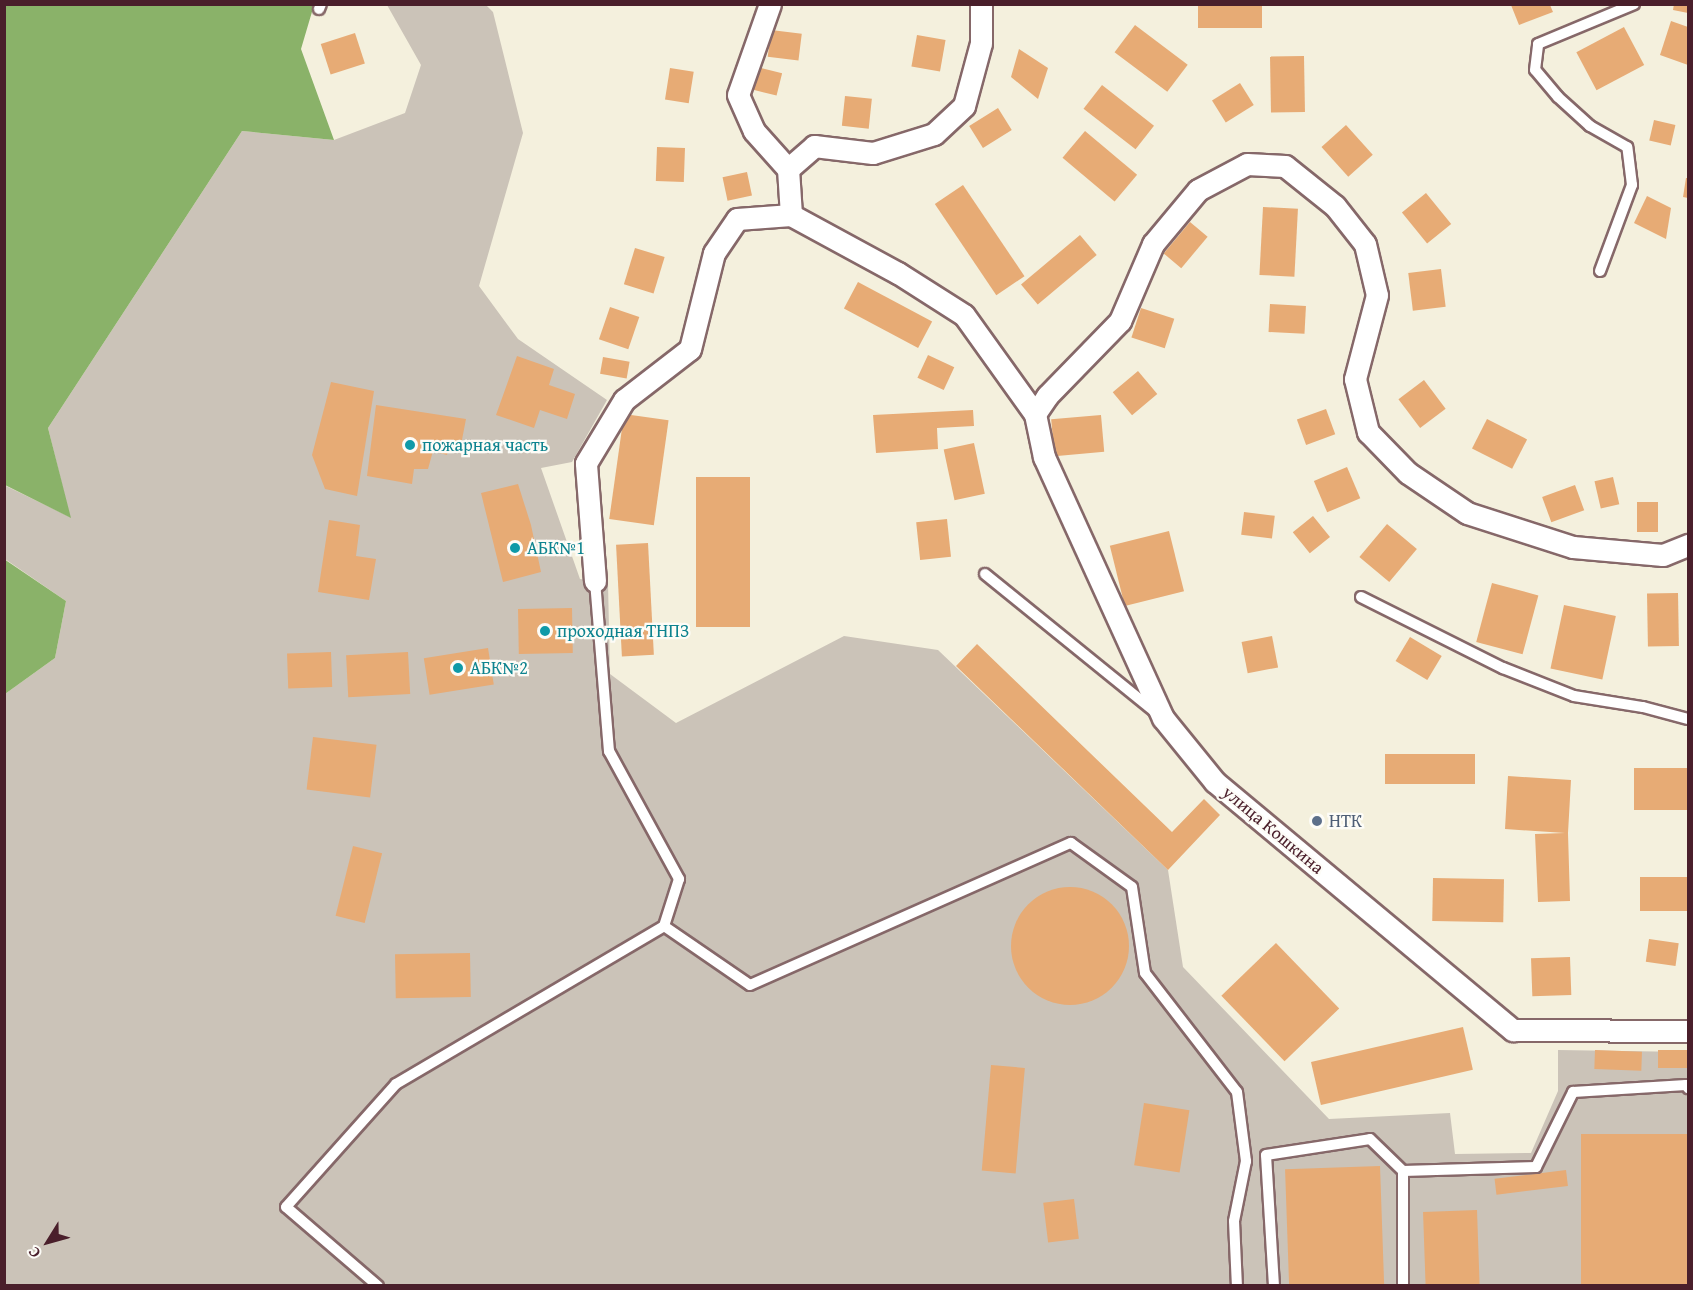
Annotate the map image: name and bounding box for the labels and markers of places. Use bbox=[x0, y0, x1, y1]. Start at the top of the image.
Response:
place label: пожарная часть bbox=[422, 434, 548, 456]
marker: пожарная часть bbox=[403, 438, 417, 452]
place label: АБК№1 bbox=[527, 537, 585, 559]
marker: АБК№1 bbox=[508, 541, 522, 555]
place label: проходная ТНПЗ bbox=[557, 620, 689, 642]
marker: проходная ТНПЗ bbox=[538, 624, 552, 638]
place label: АБК№2 bbox=[470, 657, 528, 679]
marker: АБК№2 bbox=[451, 661, 465, 675]
place label: НТК bbox=[1329, 810, 1362, 832]
marker: НТК bbox=[1310, 814, 1324, 828]

